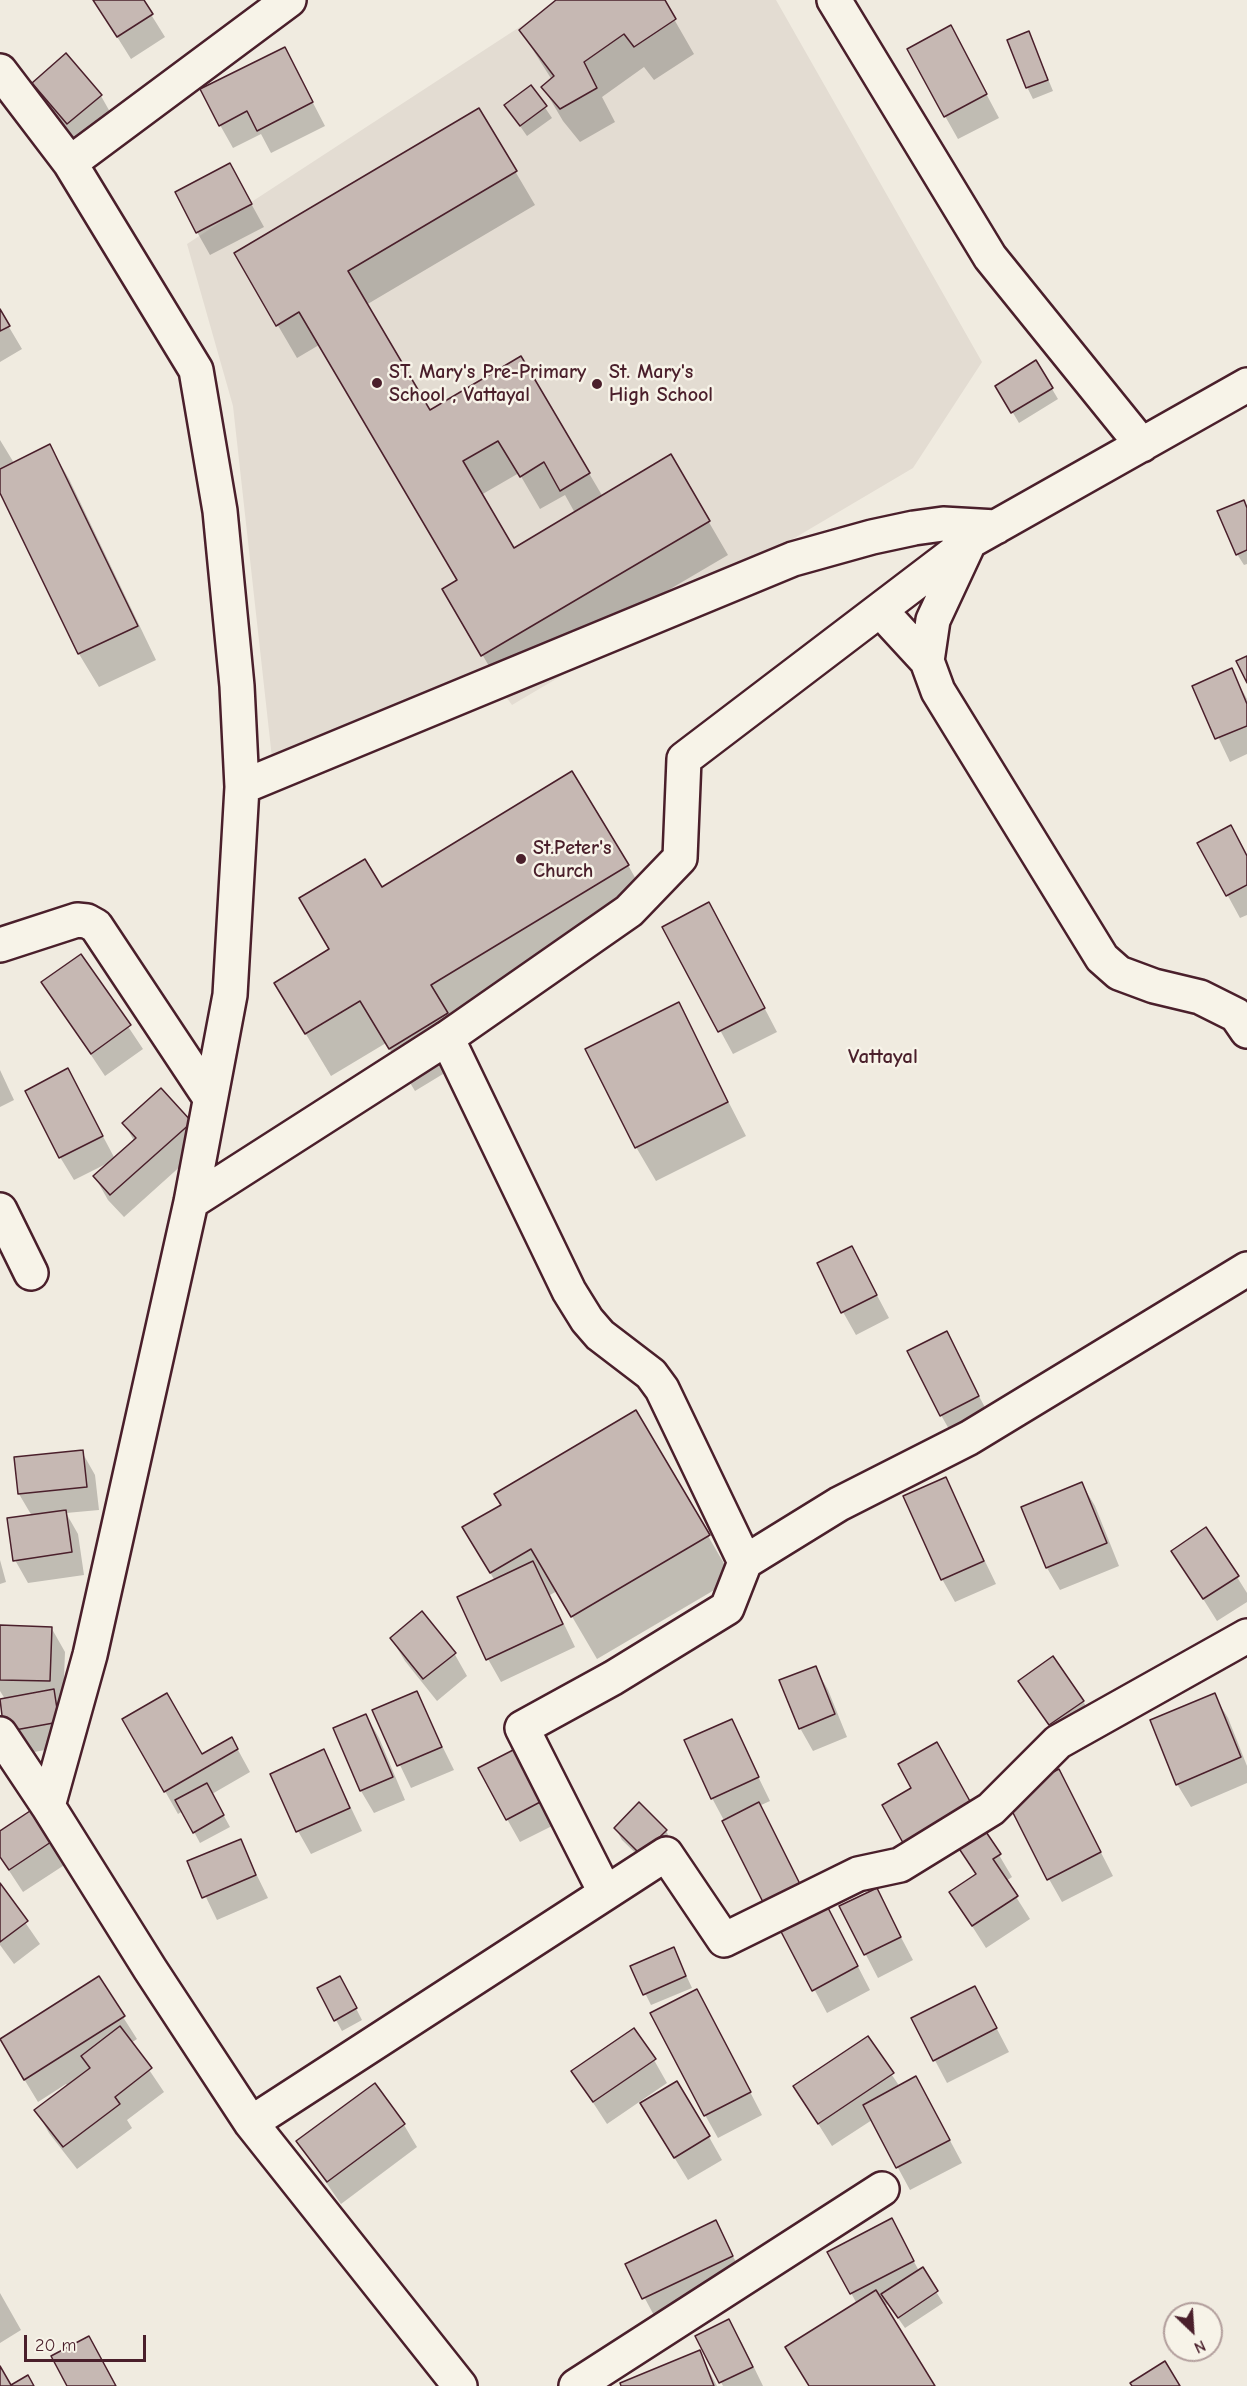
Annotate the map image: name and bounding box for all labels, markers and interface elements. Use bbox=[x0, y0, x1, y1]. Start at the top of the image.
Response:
place label: ST. Mary's Pre-Primary School , Vattayal bbox=[389, 360, 586, 407]
place label: St. Mary's High School bbox=[609, 360, 713, 407]
marker: ST. Mary's Pre-Primary School , Vattayal bbox=[370, 376, 384, 390]
marker: St. Mary's High School bbox=[590, 377, 604, 391]
place label: St.Peter's Church bbox=[533, 836, 612, 883]
marker: St.Peter's Church bbox=[514, 852, 528, 866]
district label: Vattayal bbox=[848, 1044, 918, 1070]
north arrow bbox=[1163, 2302, 1223, 2362]
scale bar bbox=[27, 2323, 148, 2361]
text: 20 m bbox=[35, 2335, 76, 2356]
text: N bbox=[1191, 2336, 1208, 2357]

